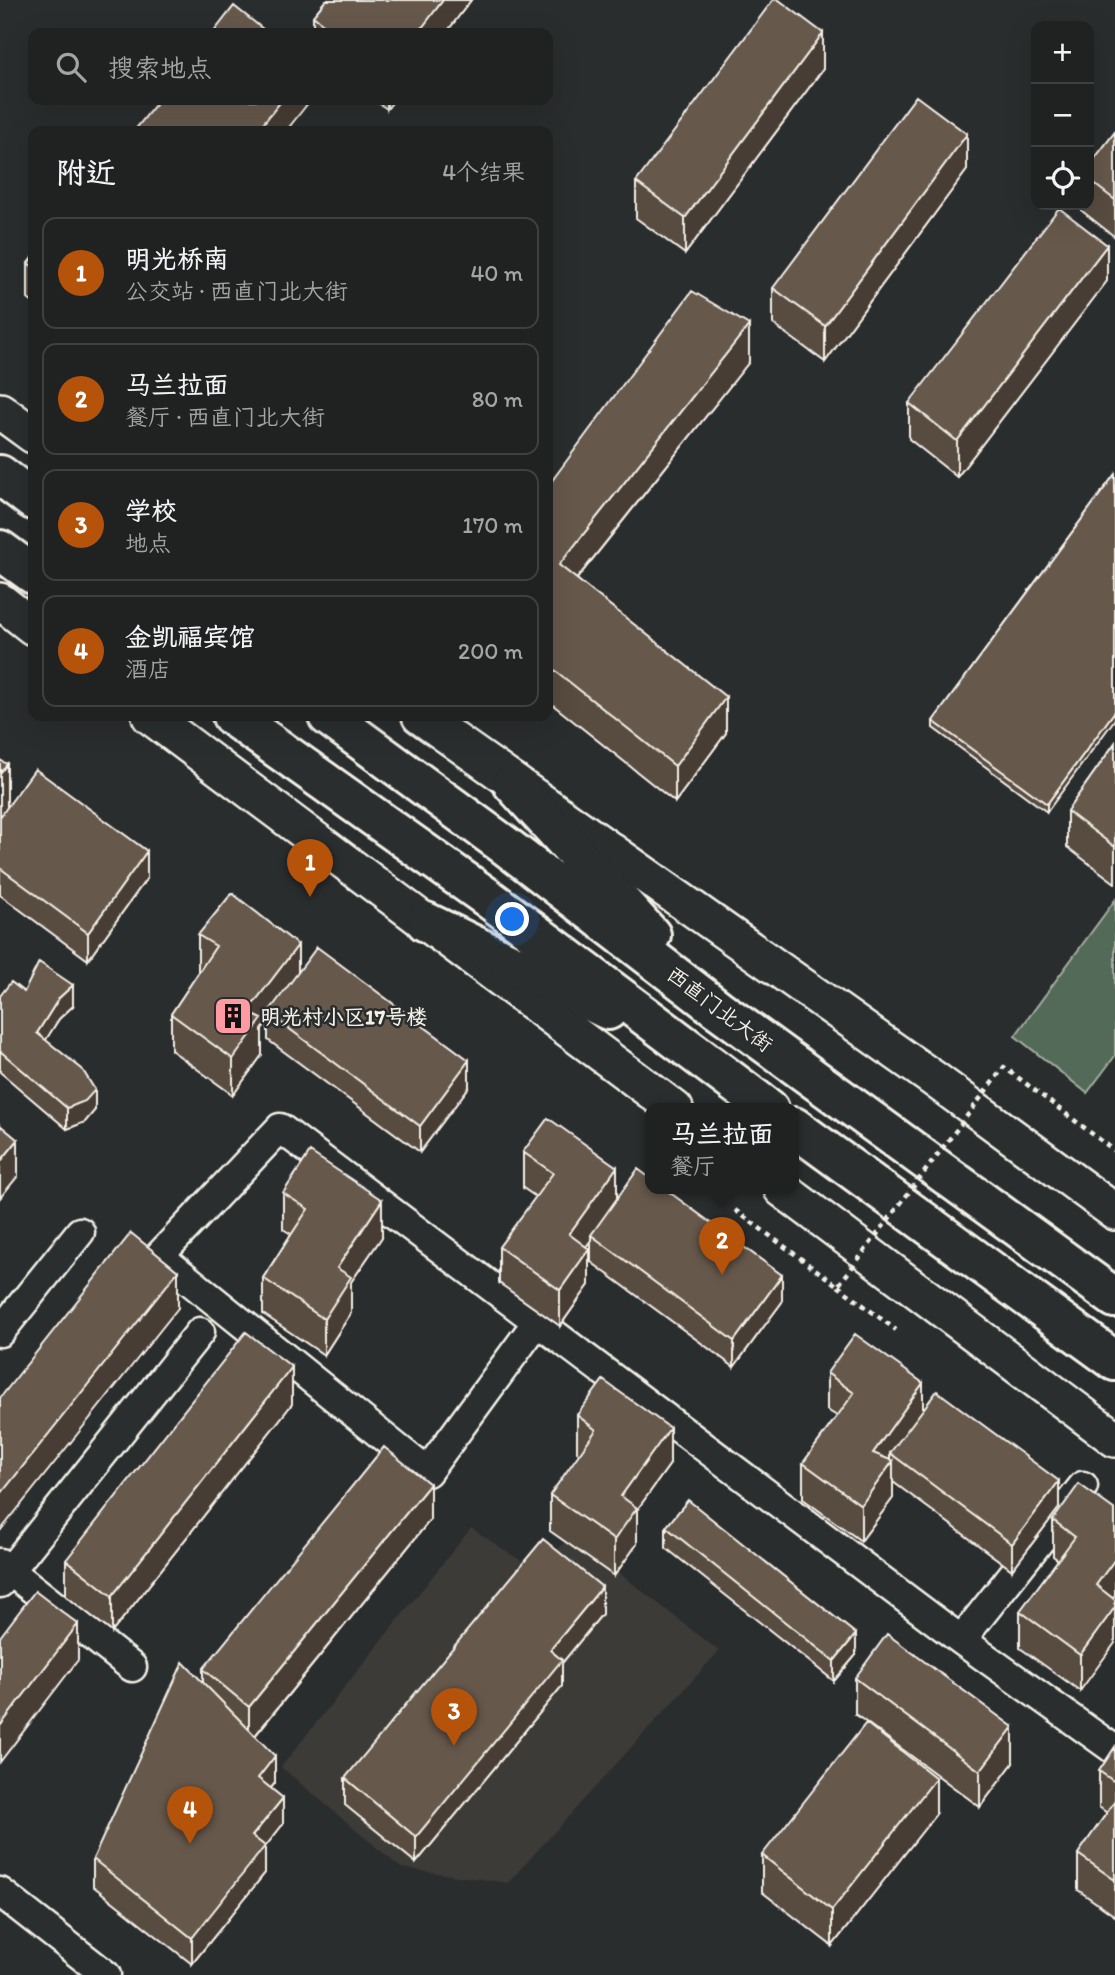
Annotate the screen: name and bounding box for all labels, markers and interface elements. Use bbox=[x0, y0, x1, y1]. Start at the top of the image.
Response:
map controls bbox=[1031, 21, 1094, 210]
button: + bbox=[1031, 21, 1094, 84]
search box bbox=[28, 28, 553, 105]
icon: search bbox=[52, 48, 90, 86]
text: 搜索地点 bbox=[108, 52, 212, 84]
button: − bbox=[1031, 84, 1094, 147]
button: locate bbox=[1031, 147, 1094, 210]
text: 附近 bbox=[56, 154, 116, 191]
text: 4个结果 bbox=[442, 158, 525, 186]
text: 明光桥南 bbox=[125, 243, 229, 275]
text: 1 bbox=[76, 259, 86, 287]
text: 40 m bbox=[470, 259, 523, 287]
text: 公交站 · 西直门北大街 bbox=[125, 277, 348, 305]
text: 马兰拉面 bbox=[125, 369, 229, 401]
text: 2 bbox=[75, 385, 87, 413]
text: 80 m bbox=[472, 385, 523, 413]
text: 餐厅 · 西直门北大街 bbox=[125, 403, 325, 431]
text: 学校 bbox=[125, 495, 177, 527]
text: 3 bbox=[75, 511, 87, 539]
text: 170 m bbox=[462, 511, 523, 539]
text: 地点 bbox=[125, 529, 171, 557]
text: 金凯福宾馆 bbox=[125, 621, 255, 653]
text: 4 bbox=[74, 637, 88, 665]
text: 200 m bbox=[458, 637, 523, 665]
text: 酒店 bbox=[125, 655, 171, 683]
pin: 1 bbox=[287, 839, 333, 897]
your location bbox=[495, 902, 529, 936]
street label: 西直门北大街 bbox=[662, 961, 778, 1057]
building icon: 明光村小区17号楼 bbox=[212, 995, 254, 1037]
place label: 明光村小区17号楼 bbox=[260, 1004, 427, 1029]
popup bbox=[645, 1103, 799, 1194]
text: 马兰拉面 bbox=[670, 1118, 774, 1150]
text: 餐厅 bbox=[670, 1152, 716, 1180]
pin: 2 bbox=[699, 1217, 745, 1275]
pin: 3 bbox=[431, 1688, 477, 1746]
pin: 4 bbox=[167, 1786, 213, 1844]

